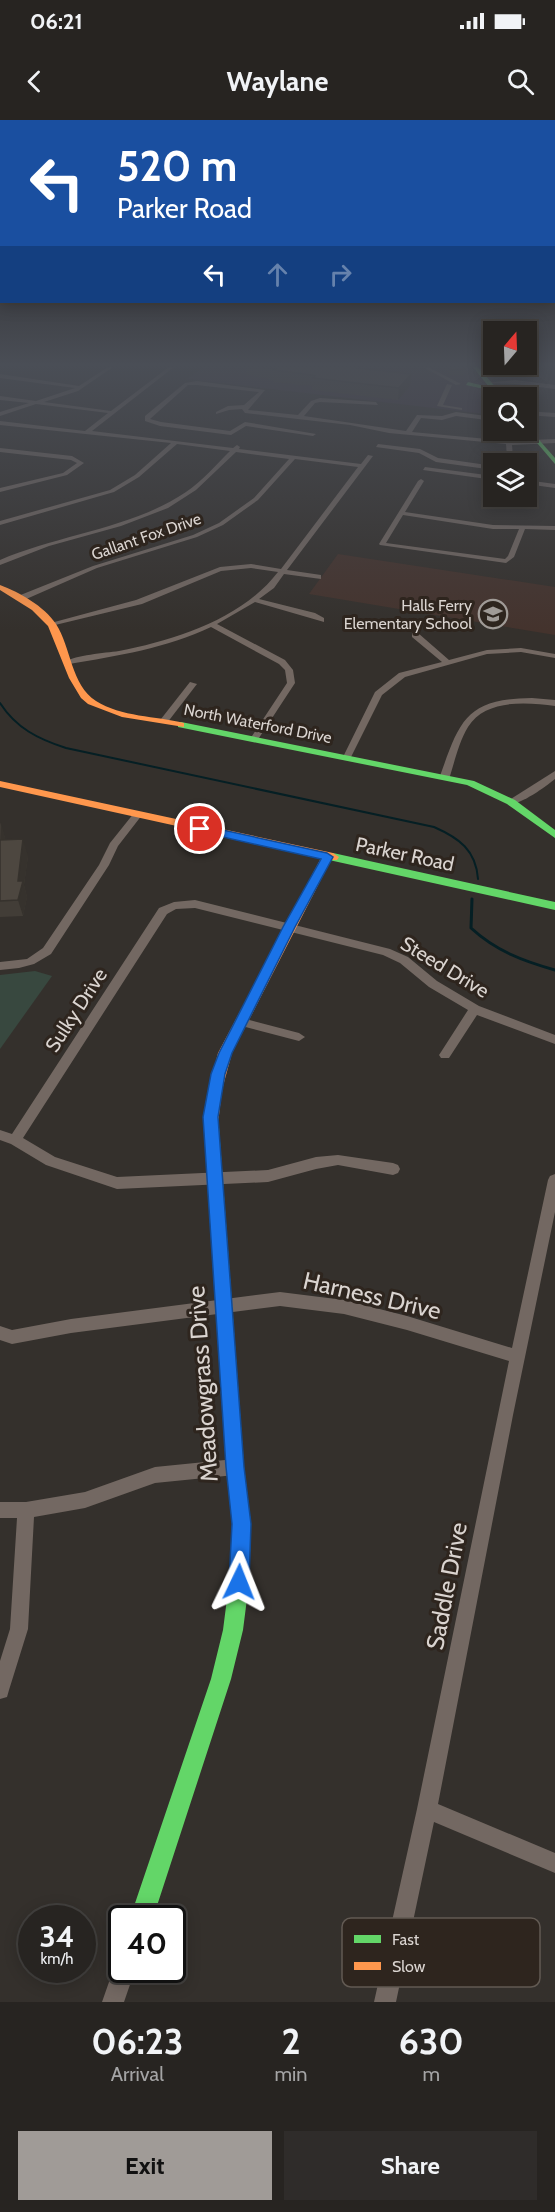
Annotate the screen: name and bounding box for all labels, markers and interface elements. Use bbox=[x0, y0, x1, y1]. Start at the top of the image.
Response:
text: 06:21 bbox=[30, 8, 83, 35]
icon: back bbox=[18, 65, 51, 98]
text: Waylane bbox=[227, 65, 328, 98]
icon: search bbox=[504, 65, 537, 98]
text: 520 m bbox=[117, 140, 237, 192]
icon: left bbox=[18, 144, 96, 222]
text: Parker Road bbox=[117, 192, 252, 225]
icon: left bbox=[198, 258, 231, 291]
icon: ahead bbox=[261, 258, 294, 291]
icon: right bbox=[324, 258, 357, 291]
north arrow bbox=[483, 321, 537, 375]
map controls bbox=[483, 321, 537, 507]
button: search bbox=[483, 387, 537, 441]
button: layers bbox=[483, 453, 537, 507]
street label: Gallant Fox Drive bbox=[89, 509, 203, 564]
place label: Halls Ferry Elementary School bbox=[344, 596, 472, 633]
school or university icon: Halls Ferry Elementary School bbox=[477, 598, 509, 630]
street label: North Waterford Drive bbox=[182, 700, 333, 747]
pin bbox=[174, 803, 225, 854]
icon: arrive bbox=[183, 812, 216, 845]
street label: Parker Road bbox=[354, 832, 456, 876]
street label: Steed Drive bbox=[396, 931, 494, 1003]
street label: Sulky Drive bbox=[40, 964, 112, 1056]
street label: Harness Drive bbox=[300, 1266, 444, 1325]
street label: Meadowgrass Drive bbox=[181, 1285, 224, 1483]
street label: Saddle Drive bbox=[420, 1520, 473, 1652]
position arrow bbox=[207, 1550, 271, 1614]
speed limit sign: 40 bbox=[108, 1905, 186, 1983]
text: 34 bbox=[40, 1918, 74, 1955]
legend bbox=[342, 1918, 540, 1987]
text: Fast bbox=[392, 1930, 420, 1949]
text: km/h bbox=[41, 1950, 73, 1968]
text: Slow bbox=[392, 1957, 426, 1976]
text: 06:23 bbox=[91, 2019, 183, 2063]
text: 2 bbox=[281, 2019, 301, 2063]
text: 630 bbox=[399, 2019, 464, 2063]
text: Arrival bbox=[111, 2062, 164, 2086]
text: min bbox=[275, 2062, 308, 2086]
text: m bbox=[422, 2062, 440, 2086]
button: Exit bbox=[18, 2131, 272, 2200]
button: Share bbox=[284, 2131, 537, 2200]

